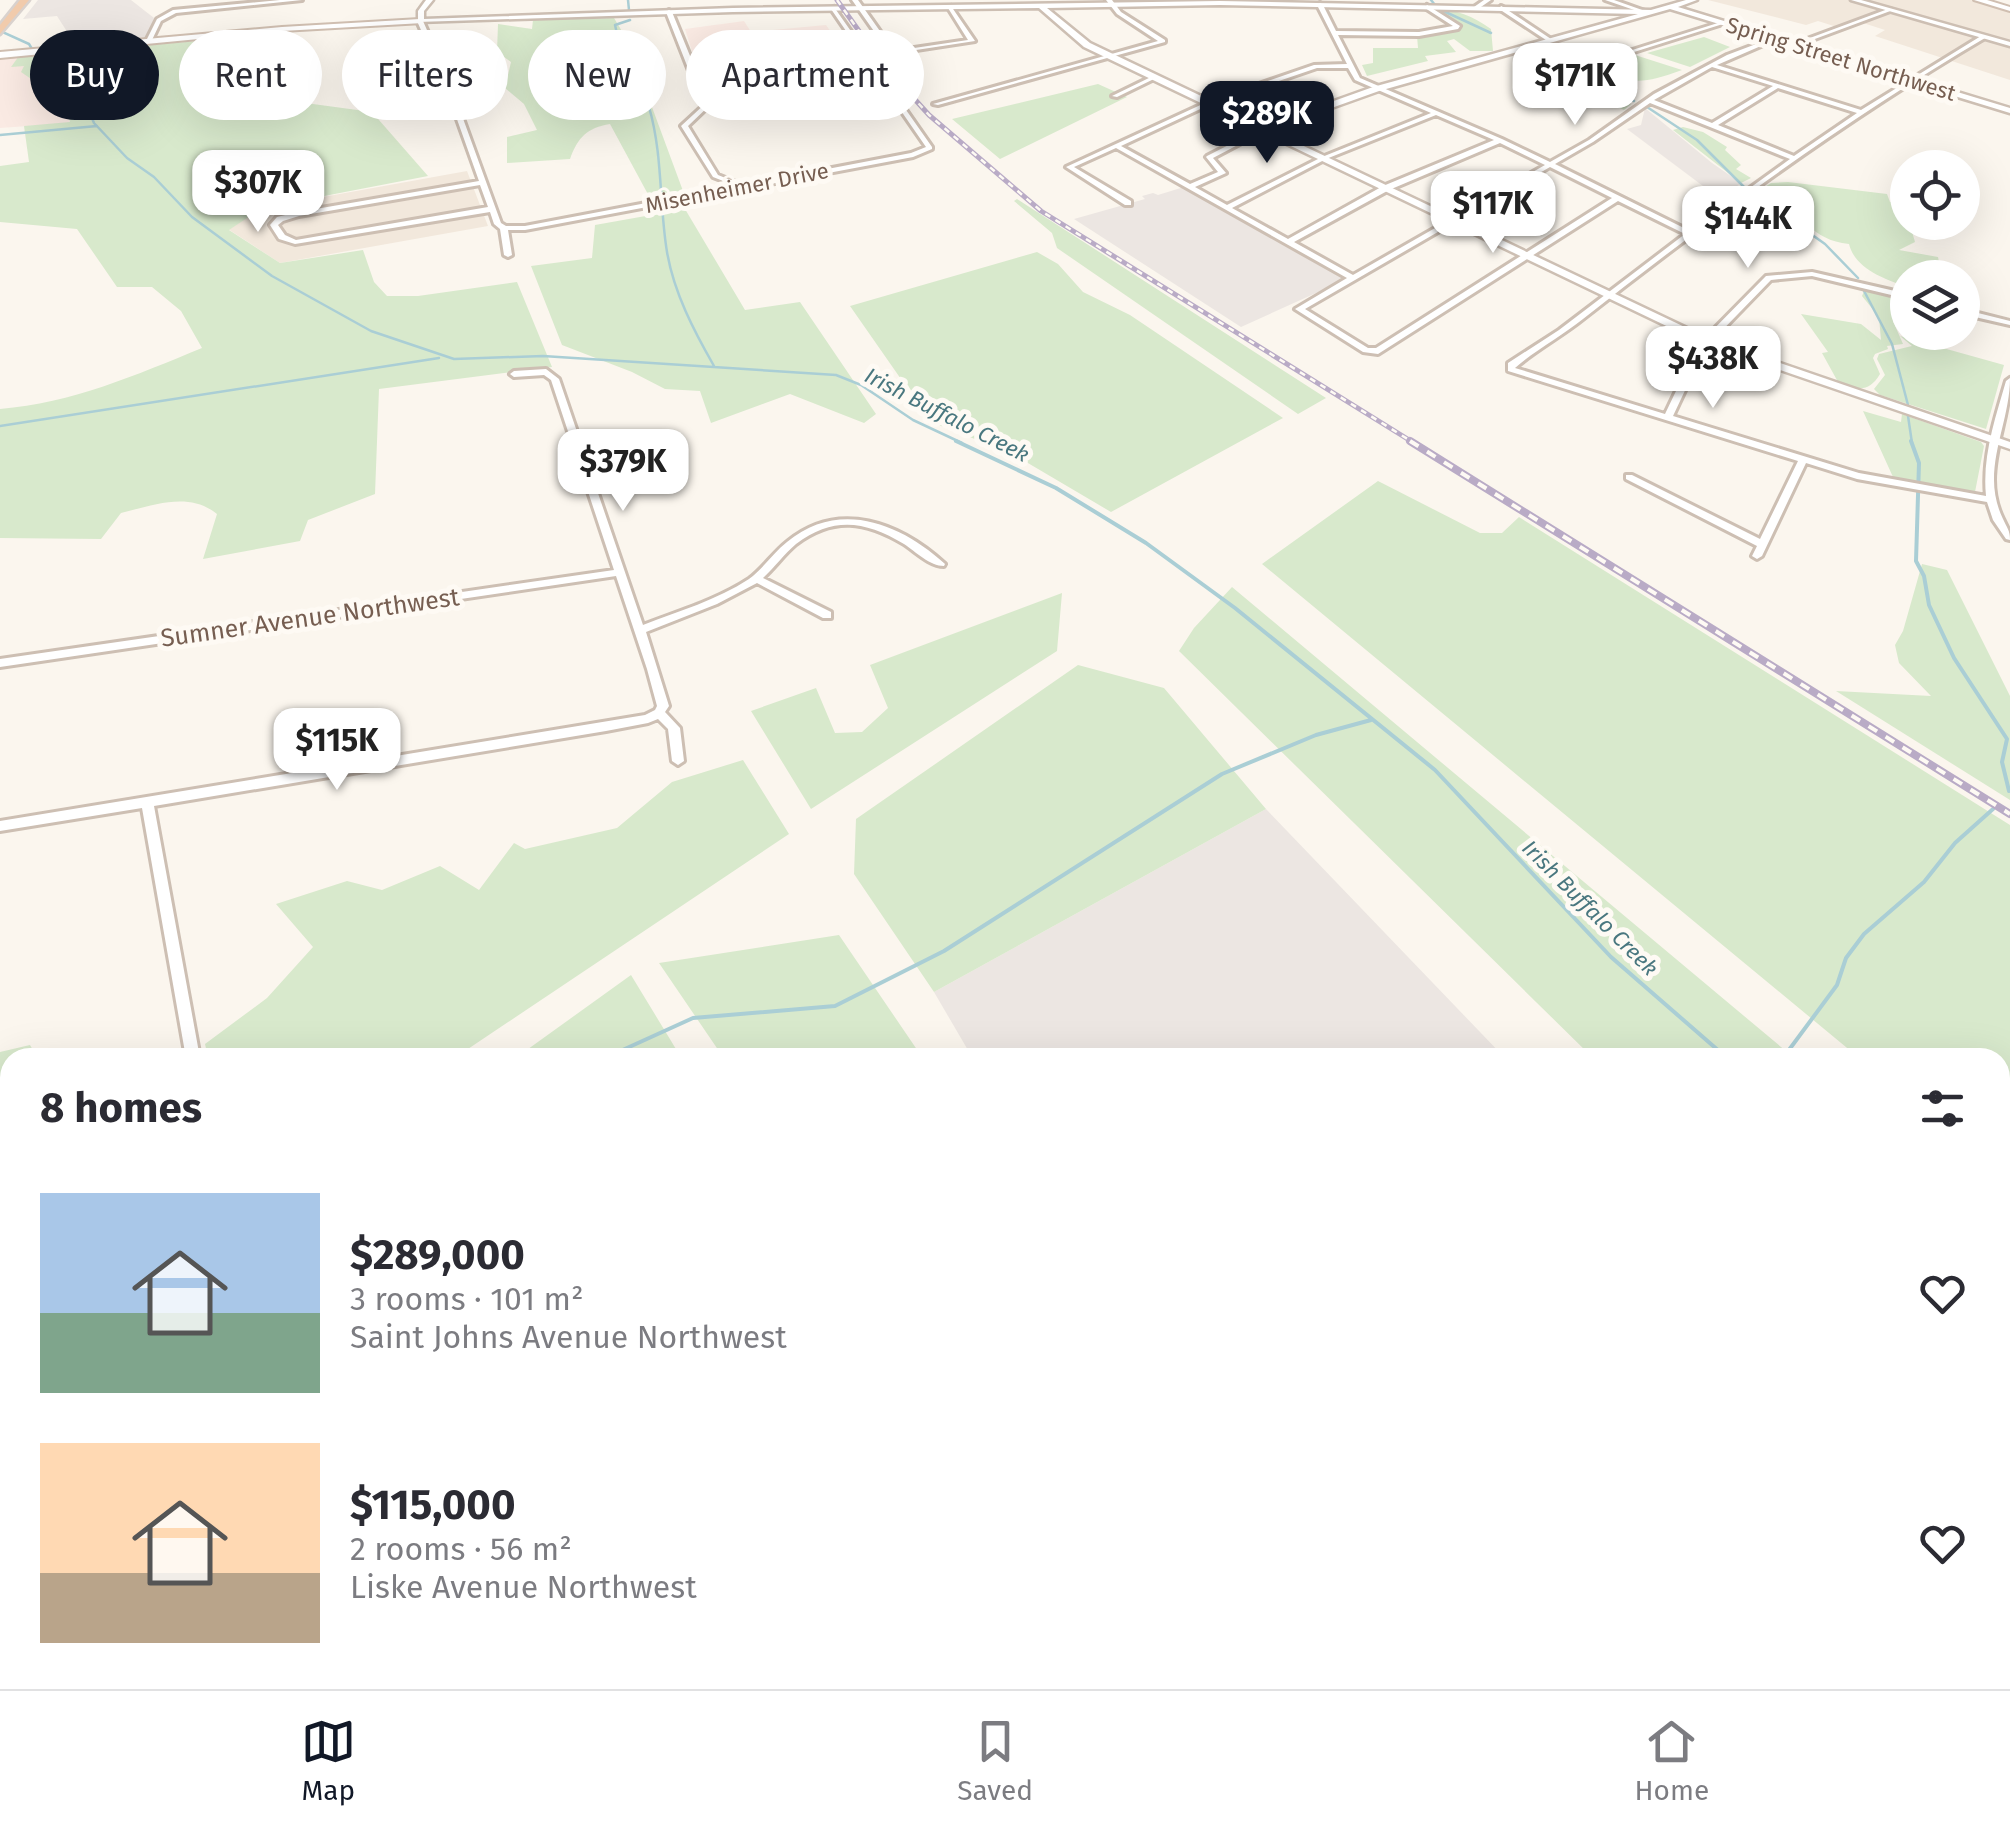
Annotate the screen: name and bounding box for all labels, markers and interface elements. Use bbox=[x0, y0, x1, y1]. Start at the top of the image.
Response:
street label: Spring Street Northwest bbox=[1723, 11, 1959, 107]
chip: Buy bbox=[30, 30, 159, 120]
chip: Rent bbox=[179, 30, 322, 120]
chip: Filters bbox=[342, 30, 508, 120]
chip: New bbox=[528, 30, 666, 120]
chip: Apartment bbox=[686, 30, 924, 120]
pin: $171K bbox=[1505, 43, 1645, 128]
text: $171K bbox=[1535, 56, 1615, 94]
pin: $289K bbox=[1197, 81, 1337, 166]
text: $289K bbox=[1222, 94, 1312, 132]
pin: $307K bbox=[188, 150, 328, 235]
map controls bbox=[1890, 150, 1980, 350]
button: locate bbox=[1890, 150, 1980, 240]
street label: Misenheimer Drive bbox=[643, 157, 831, 219]
text: $307K bbox=[214, 163, 302, 201]
pin: $117K bbox=[1423, 171, 1563, 256]
text: $117K bbox=[1453, 184, 1533, 222]
pin: $144K bbox=[1678, 186, 1818, 271]
text: $144K bbox=[1704, 199, 1792, 237]
button: layers bbox=[1890, 260, 1980, 350]
pin: $438K bbox=[1643, 326, 1783, 411]
text: $438K bbox=[1668, 339, 1758, 377]
water label: Irish Buffalo Creek bbox=[860, 362, 1034, 468]
pin: $379K bbox=[553, 429, 693, 514]
text: $379K bbox=[580, 442, 666, 480]
street label: Sumner Avenue Northwest bbox=[159, 582, 462, 654]
pin: $115K bbox=[267, 708, 407, 793]
text: $115K bbox=[296, 721, 378, 759]
water label: Irish Buffalo Creek bbox=[1516, 834, 1664, 982]
icon: filters bbox=[1915, 1081, 1970, 1136]
text: 8 homes bbox=[40, 1083, 202, 1133]
text: $289,000 bbox=[350, 1230, 525, 1280]
icon: home bbox=[120, 1233, 240, 1353]
icon: heart bbox=[1915, 1266, 1970, 1321]
text: 3 rooms · 101 m² bbox=[350, 1280, 584, 1318]
text: Saint Johns Avenue Northwest bbox=[350, 1318, 787, 1356]
text: $115,000 bbox=[350, 1480, 515, 1530]
icon: home bbox=[120, 1483, 240, 1603]
icon: heart bbox=[1915, 1516, 1970, 1571]
text: 2 rooms · 56 m² bbox=[350, 1530, 572, 1568]
text: Liske Avenue Northwest bbox=[350, 1568, 697, 1606]
tab: Map bbox=[301, 1714, 356, 1807]
tab: Saved bbox=[957, 1714, 1033, 1807]
tab: Home bbox=[1635, 1714, 1709, 1807]

